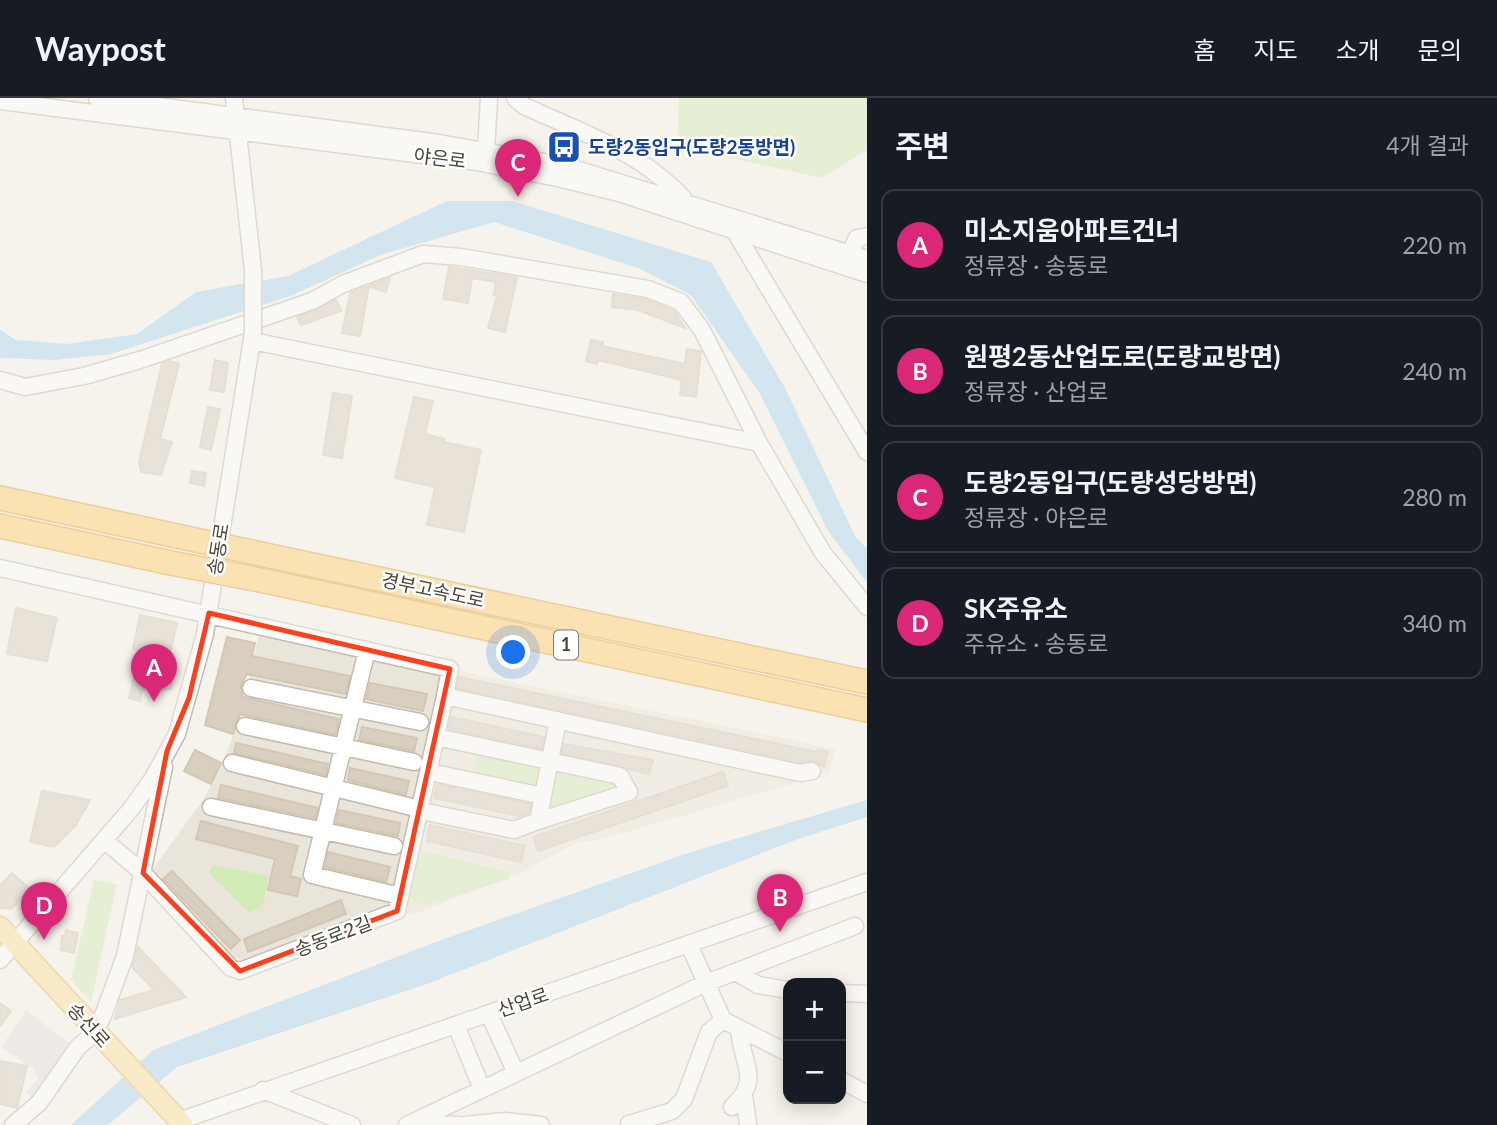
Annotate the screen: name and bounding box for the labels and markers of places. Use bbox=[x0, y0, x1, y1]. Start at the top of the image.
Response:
bus stop icon: 도량2동입구(도량2동방면) bbox=[545, 128, 583, 166]
place label: 도량2동입구(도량2동방면) bbox=[588, 135, 795, 158]
pin: C bbox=[495, 139, 541, 197]
pin: A bbox=[131, 644, 177, 702]
pin: B bbox=[757, 874, 803, 932]
pin: D bbox=[21, 882, 67, 940]

